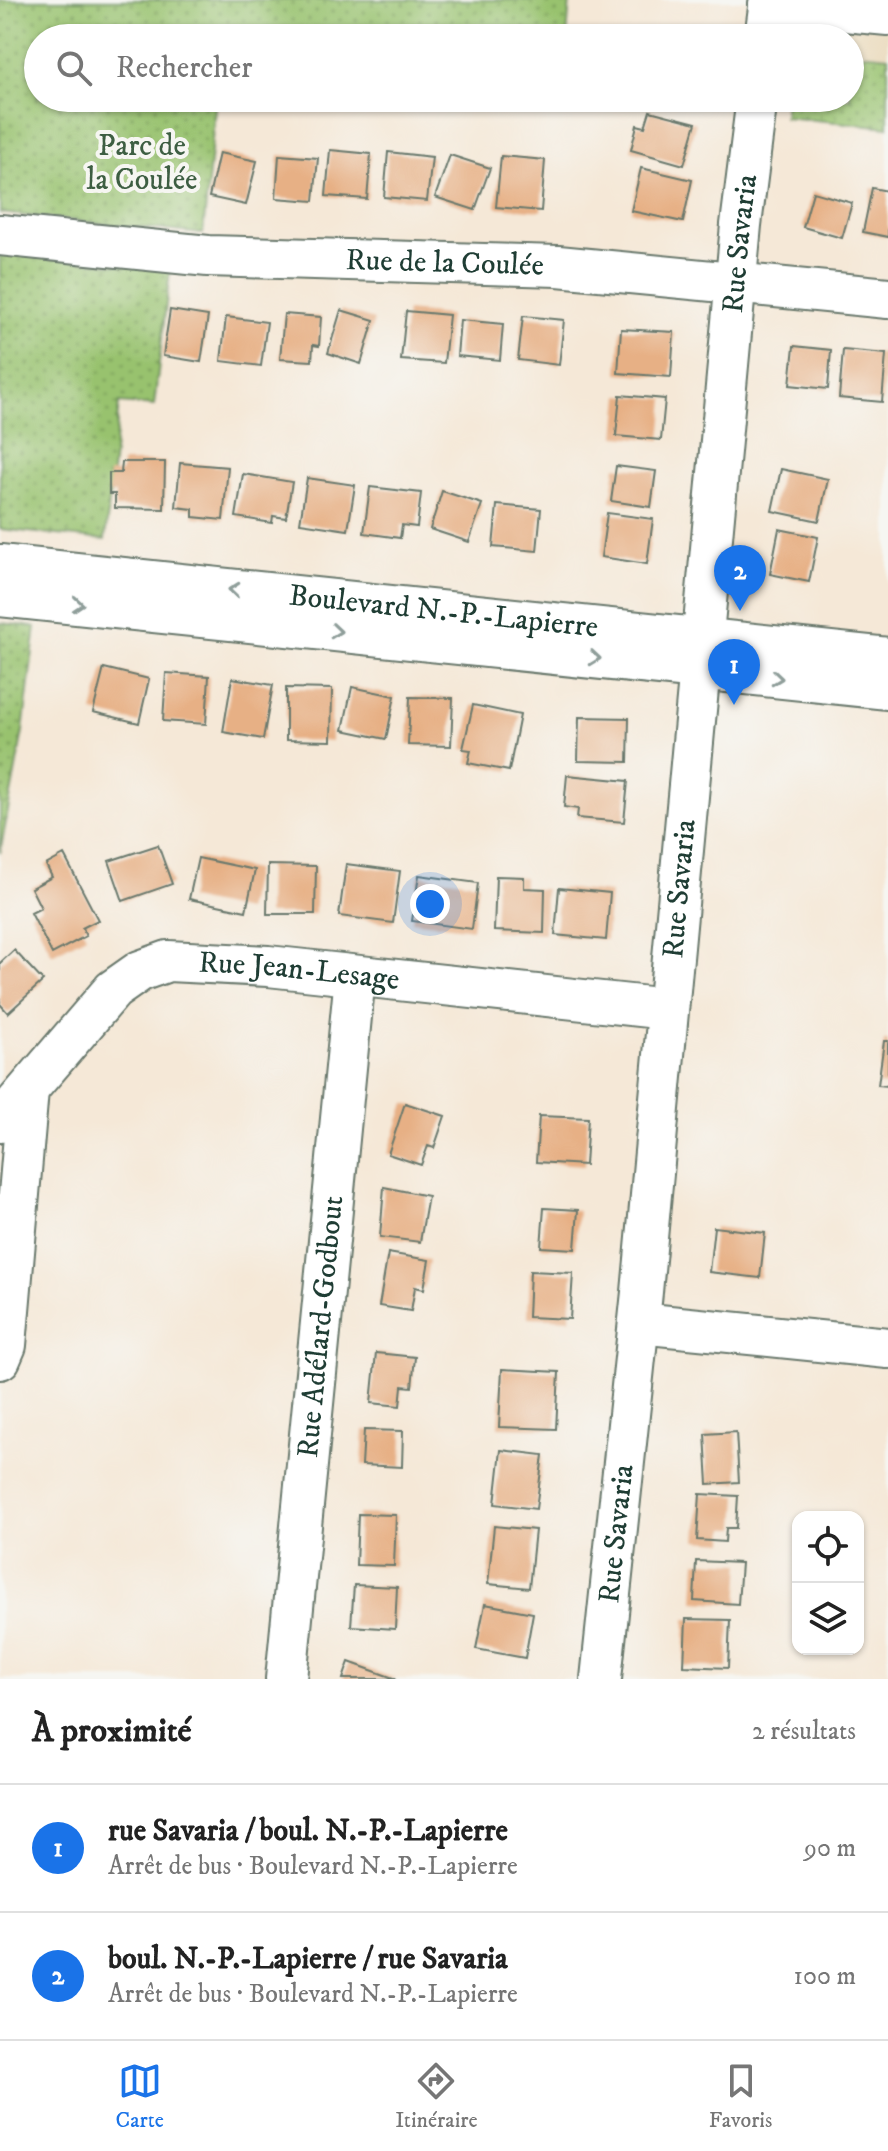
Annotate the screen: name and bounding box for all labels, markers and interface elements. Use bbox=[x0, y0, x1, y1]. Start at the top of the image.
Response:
search box bbox=[24, 24, 864, 112]
icon: search bbox=[52, 46, 96, 90]
text: Rechercher bbox=[116, 50, 252, 87]
park label: Parc de la Coulée bbox=[87, 128, 197, 199]
street label: Rue Savaria bbox=[714, 172, 766, 315]
street label: Rue de la Coulée bbox=[345, 241, 544, 284]
pin: 2 bbox=[714, 545, 766, 611]
street label: Boulevard N.-P.-Lapierre bbox=[287, 577, 600, 646]
one-way arrow bbox=[227, 581, 240, 598]
one-way arrow bbox=[72, 596, 85, 613]
one-way arrow bbox=[330, 622, 343, 639]
pin: 1 bbox=[708, 639, 760, 705]
one-way arrow bbox=[589, 650, 602, 667]
one-way arrow bbox=[771, 669, 784, 686]
street label: Rue Savaria bbox=[655, 818, 704, 960]
your location bbox=[410, 884, 450, 924]
street label: Rue Jean-Lesage bbox=[198, 944, 401, 999]
street label: Rue Adélard-Godbout bbox=[289, 1194, 352, 1459]
street label: Rue Savaria bbox=[591, 1462, 642, 1605]
map controls bbox=[792, 1511, 864, 1655]
button: locate bbox=[792, 1511, 864, 1583]
button: layers bbox=[792, 1583, 864, 1655]
text: À proximité bbox=[32, 1710, 192, 1752]
text: 2 résultats bbox=[752, 1715, 856, 1748]
text: rue Savaria / boul. N.-P.-Lapierre bbox=[108, 1813, 508, 1850]
text: 1 bbox=[53, 1832, 63, 1865]
text: 90 m bbox=[804, 1832, 856, 1865]
text: Arrêt de bus · Boulevard N.-P.-Lapierre bbox=[108, 1850, 518, 1883]
text: boul. N.-P.-Lapierre / rue Savaria bbox=[108, 1941, 508, 1978]
text: 2 bbox=[52, 1960, 64, 1993]
text: 100 m bbox=[793, 1960, 856, 1993]
text: Arrêt de bus · Boulevard N.-P.-Lapierre bbox=[108, 1978, 518, 2011]
tab: Carte bbox=[116, 2059, 164, 2134]
tab: Itinéraire bbox=[395, 2059, 478, 2134]
tab: Favoris bbox=[709, 2059, 772, 2134]

